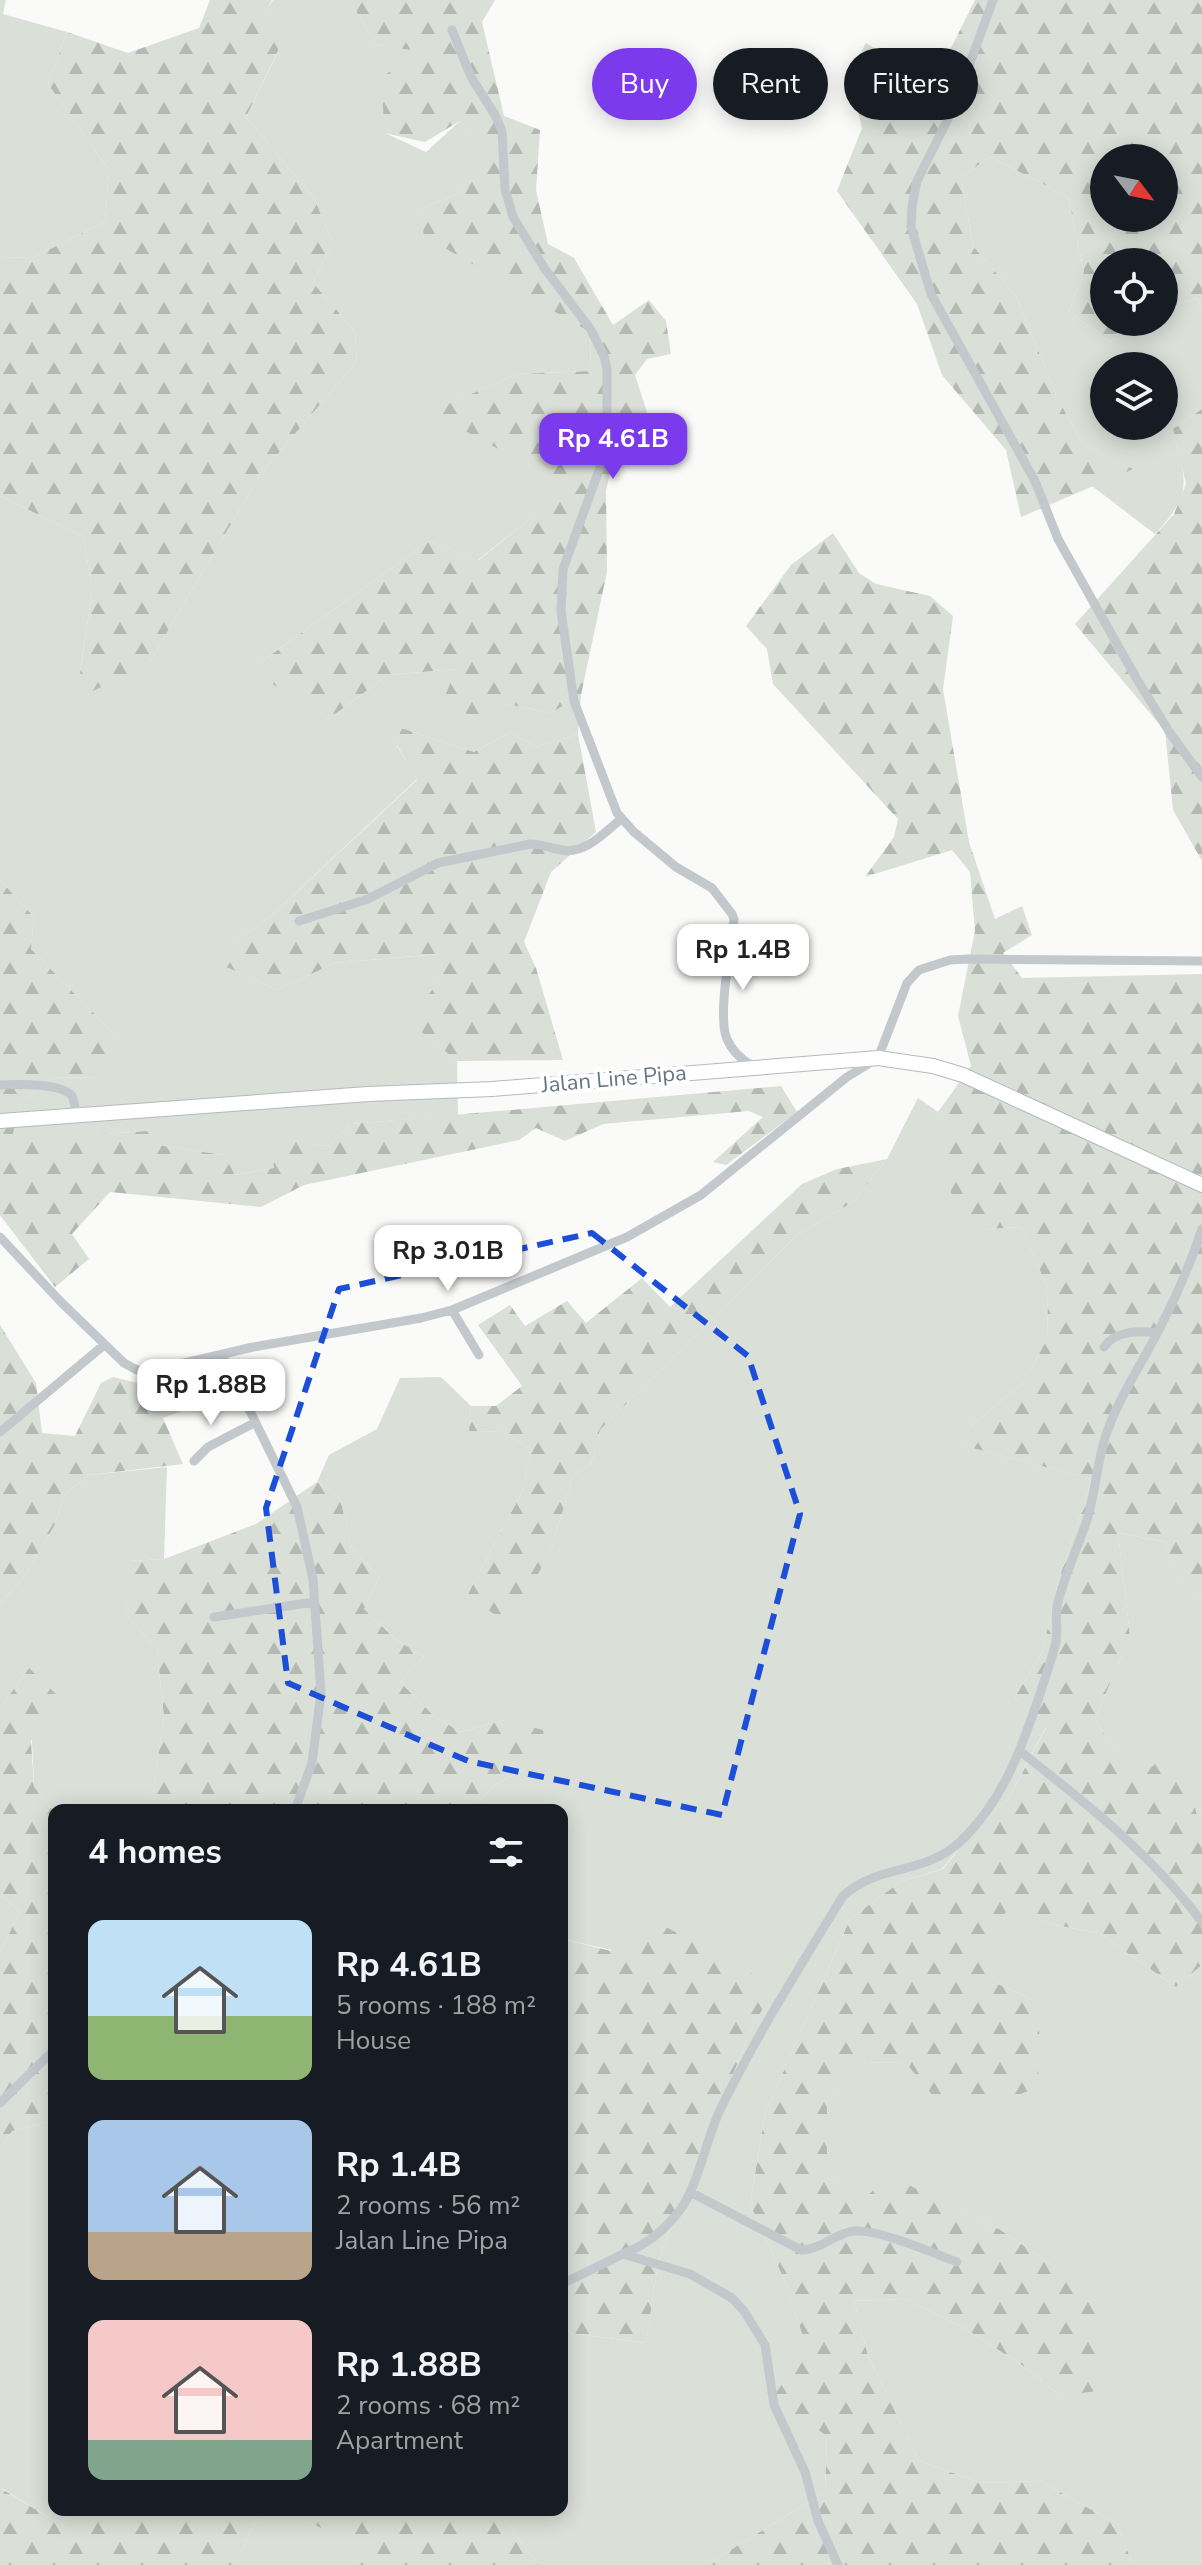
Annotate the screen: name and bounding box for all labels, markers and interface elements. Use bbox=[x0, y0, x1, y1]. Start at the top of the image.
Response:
chip: Buy bbox=[592, 48, 697, 120]
chip: Rent bbox=[713, 48, 828, 120]
chip: Filters bbox=[844, 48, 978, 120]
north arrow bbox=[1090, 144, 1178, 232]
map controls bbox=[1090, 144, 1178, 440]
button: locate bbox=[1090, 248, 1178, 336]
button: layers bbox=[1090, 352, 1178, 440]
pin: Rp 4.61B bbox=[530, 413, 696, 481]
text: Rp 4.61B bbox=[557, 421, 669, 456]
pin: Rp 1.4B bbox=[669, 924, 817, 992]
text: Rp 1.4B bbox=[695, 932, 791, 967]
street label: Jalan Line Pipa bbox=[539, 1058, 688, 1100]
pin: Rp 3.01B bbox=[365, 1225, 531, 1293]
text: Rp 3.01B bbox=[392, 1233, 504, 1268]
pin: Rp 1.88B bbox=[128, 1359, 294, 1427]
text: Rp 1.88B bbox=[155, 1367, 267, 1402]
text: 4 homes bbox=[88, 1829, 222, 1875]
icon: filters bbox=[484, 1830, 528, 1874]
text: Rp 4.61B bbox=[336, 1942, 482, 1988]
icon: home bbox=[152, 1952, 248, 2048]
text: 5 rooms · 188 m² bbox=[336, 1988, 536, 2023]
text: House bbox=[336, 2023, 411, 2058]
text: Rp 1.4B bbox=[336, 2142, 462, 2188]
icon: home bbox=[152, 2152, 248, 2248]
text: 2 rooms · 56 m² bbox=[336, 2188, 520, 2223]
text: Jalan Line Pipa bbox=[336, 2223, 508, 2258]
text: Rp 1.88B bbox=[336, 2342, 482, 2388]
icon: home bbox=[152, 2352, 248, 2448]
text: 2 rooms · 68 m² bbox=[336, 2388, 520, 2423]
text: Apartment bbox=[336, 2423, 463, 2458]

